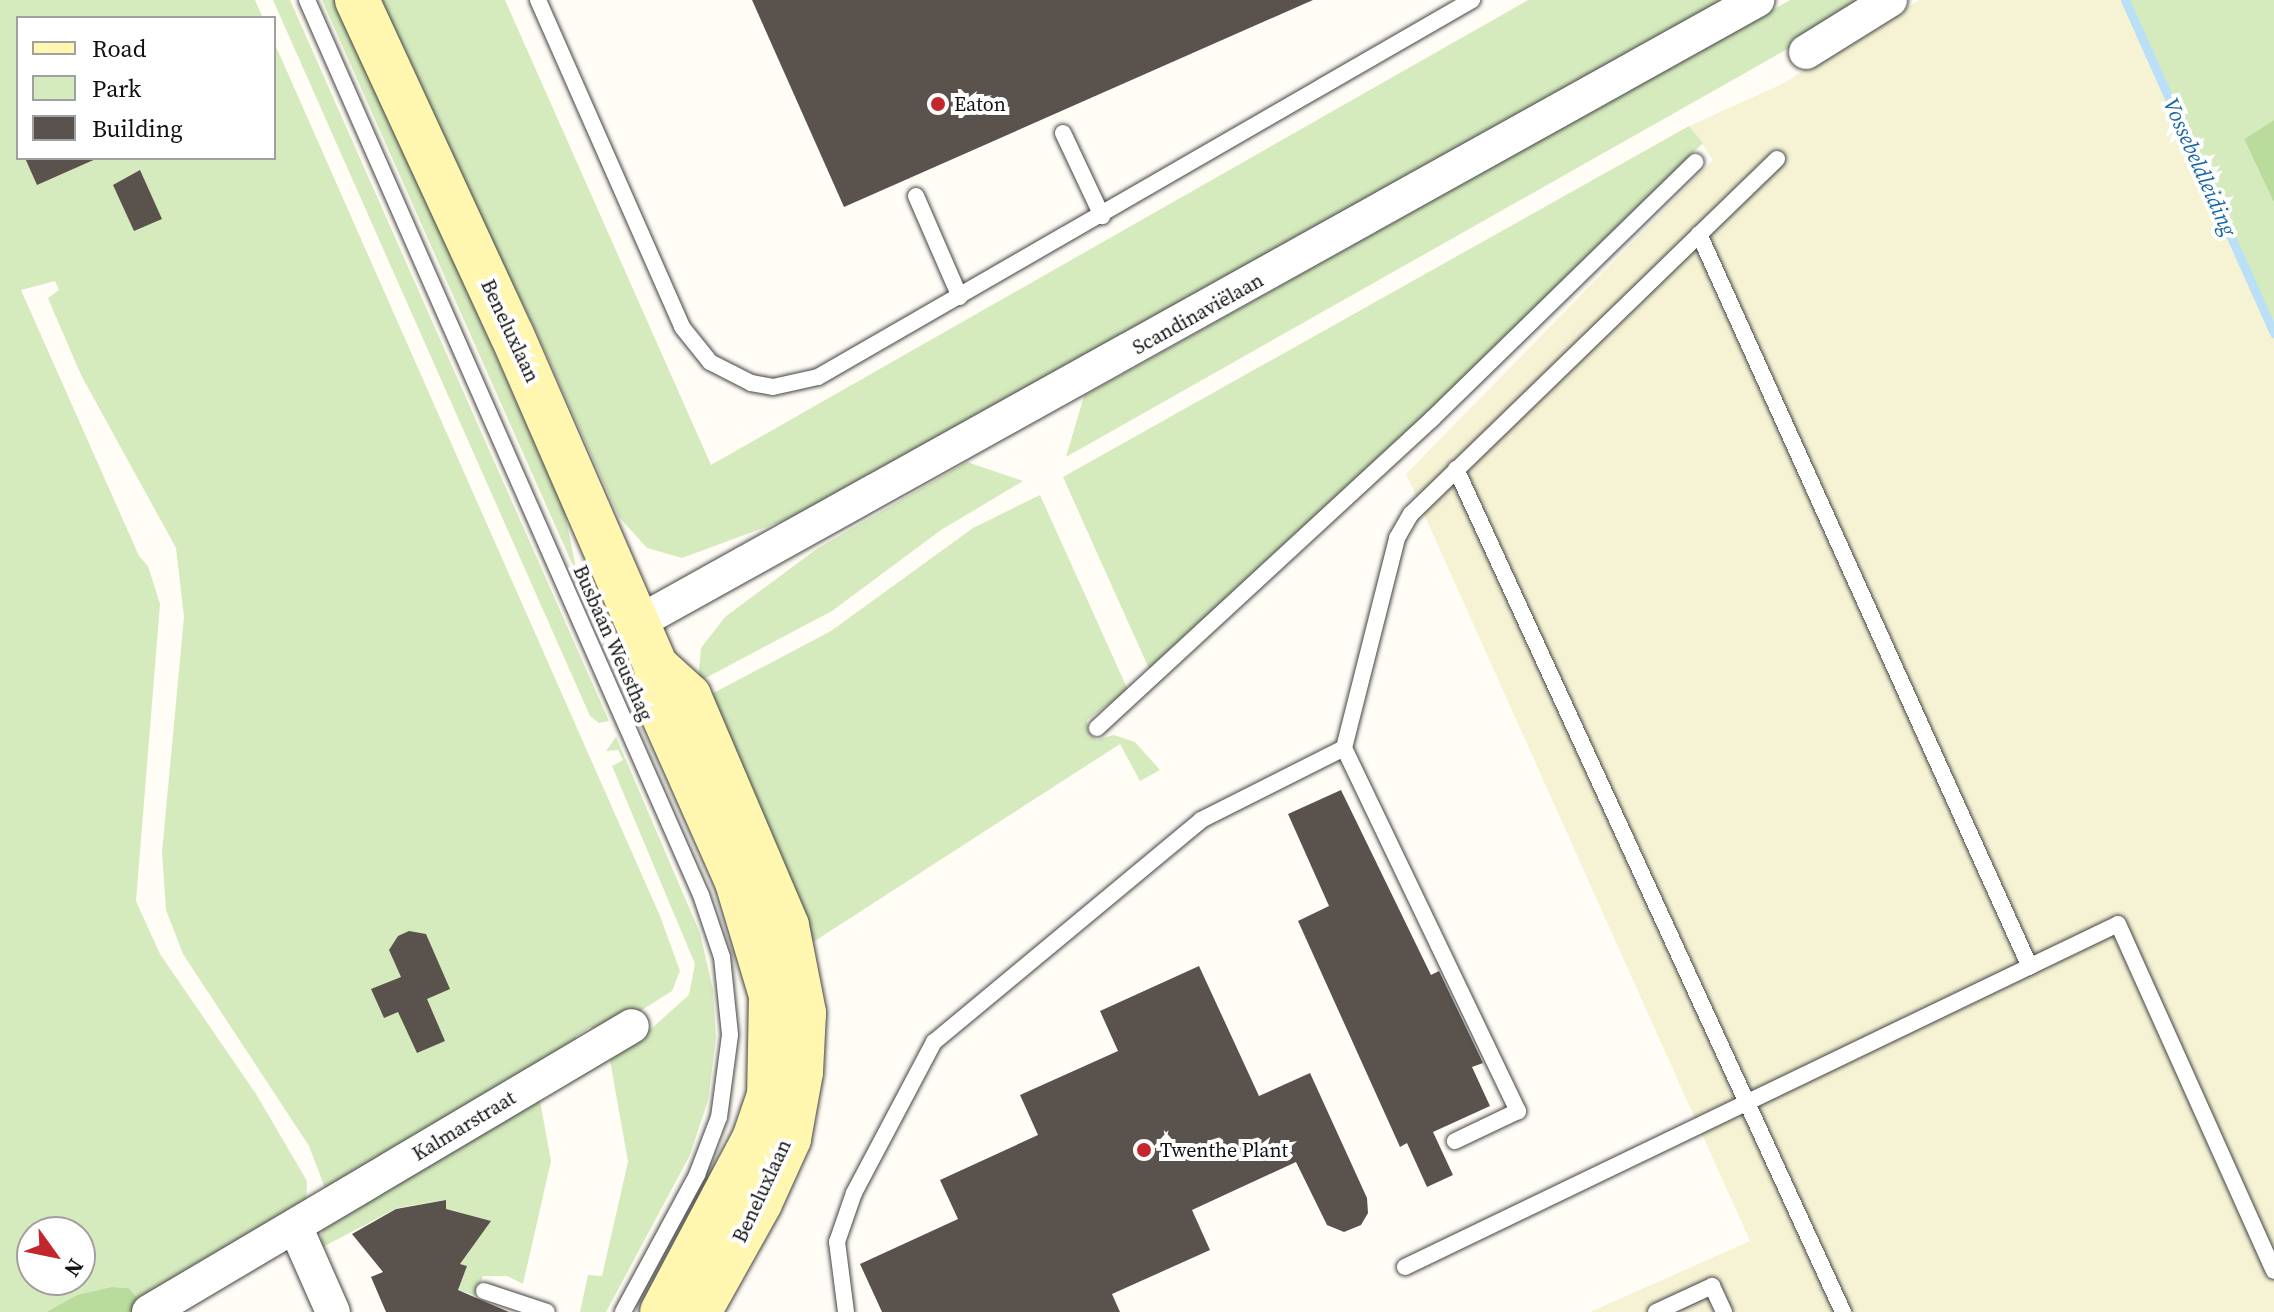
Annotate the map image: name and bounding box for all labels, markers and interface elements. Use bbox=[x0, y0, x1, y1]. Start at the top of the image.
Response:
legend bbox=[16, 16, 276, 160]
text: Road bbox=[92, 32, 146, 65]
text: Park bbox=[92, 72, 141, 105]
place label: Eaton bbox=[954, 92, 1006, 116]
water label: Vossebeldleiding bbox=[2158, 94, 2242, 240]
marker: Eaton bbox=[929, 95, 947, 113]
text: Building bbox=[92, 112, 183, 145]
street label: Scandinaviëlaan bbox=[1129, 268, 1267, 360]
street label: Beneluxlaan bbox=[476, 276, 544, 386]
street label: Busbaan Weusthag bbox=[568, 561, 658, 725]
street label: Kalmarstraat bbox=[408, 1086, 520, 1166]
street label: Beneluxlaan bbox=[728, 1136, 796, 1246]
place label: Twenthe Plant bbox=[1160, 1138, 1288, 1162]
marker: Twenthe Plant bbox=[1135, 1141, 1153, 1159]
north arrow bbox=[16, 1216, 96, 1296]
text: N bbox=[58, 1253, 91, 1283]

